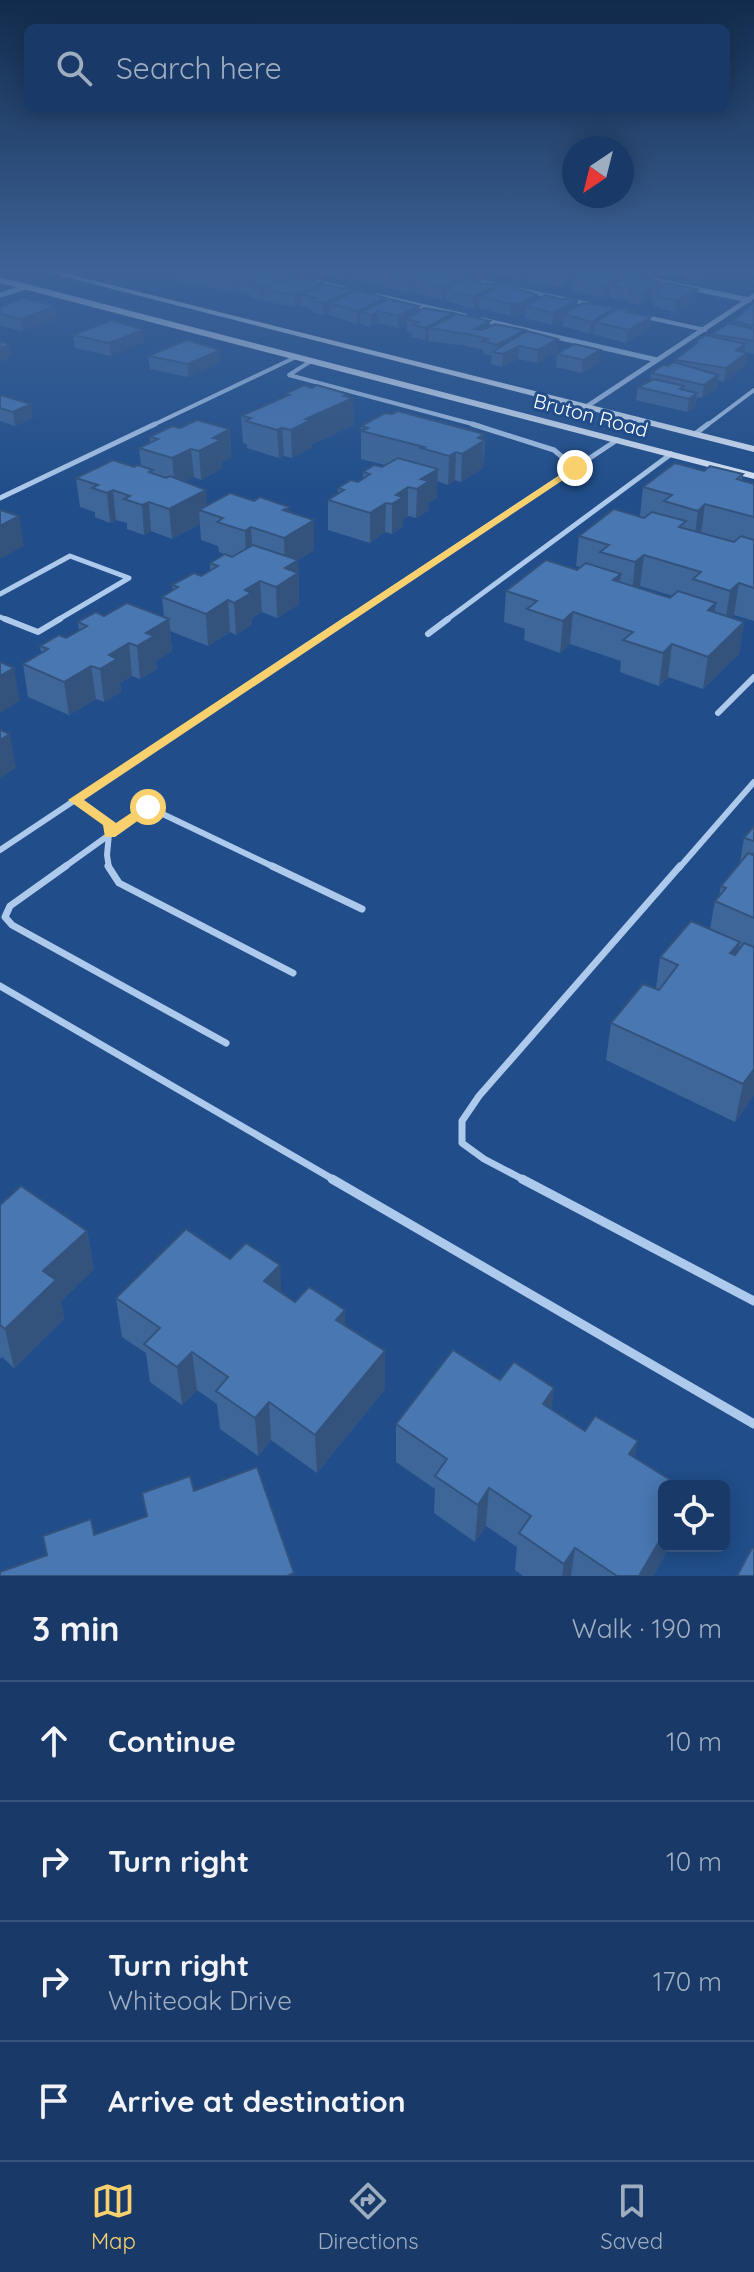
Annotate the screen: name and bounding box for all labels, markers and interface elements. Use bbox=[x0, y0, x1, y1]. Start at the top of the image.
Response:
search box bbox=[24, 24, 730, 112]
icon: search bbox=[52, 46, 96, 90]
text: Search here bbox=[116, 49, 282, 87]
north arrow bbox=[562, 136, 634, 208]
street label: Bruton Road bbox=[531, 388, 651, 442]
route end bbox=[557, 450, 593, 486]
route start bbox=[130, 789, 166, 825]
map controls bbox=[658, 1480, 730, 1552]
button: locate bbox=[658, 1480, 730, 1552]
text: 3 min bbox=[32, 1607, 119, 1650]
text: Walk · 190 m bbox=[572, 1612, 722, 1645]
icon: ahead bbox=[32, 1719, 76, 1763]
text: Continue bbox=[108, 1722, 236, 1760]
text: 10 m bbox=[666, 1725, 722, 1758]
icon: right bbox=[32, 1839, 76, 1883]
text: Turn right bbox=[108, 1842, 249, 1880]
text: 10 m bbox=[666, 1845, 722, 1878]
text: Turn right bbox=[108, 1946, 249, 1984]
icon: right bbox=[32, 1959, 76, 2003]
text: 170 m bbox=[653, 1965, 722, 1998]
text: Whiteoak Drive bbox=[108, 1984, 292, 2017]
icon: arrive bbox=[32, 2079, 76, 2123]
text: Arrive at destination bbox=[108, 2082, 406, 2120]
tab: Map bbox=[91, 2179, 136, 2255]
tab: Directions bbox=[318, 2179, 418, 2255]
tab: Saved bbox=[600, 2179, 663, 2255]

